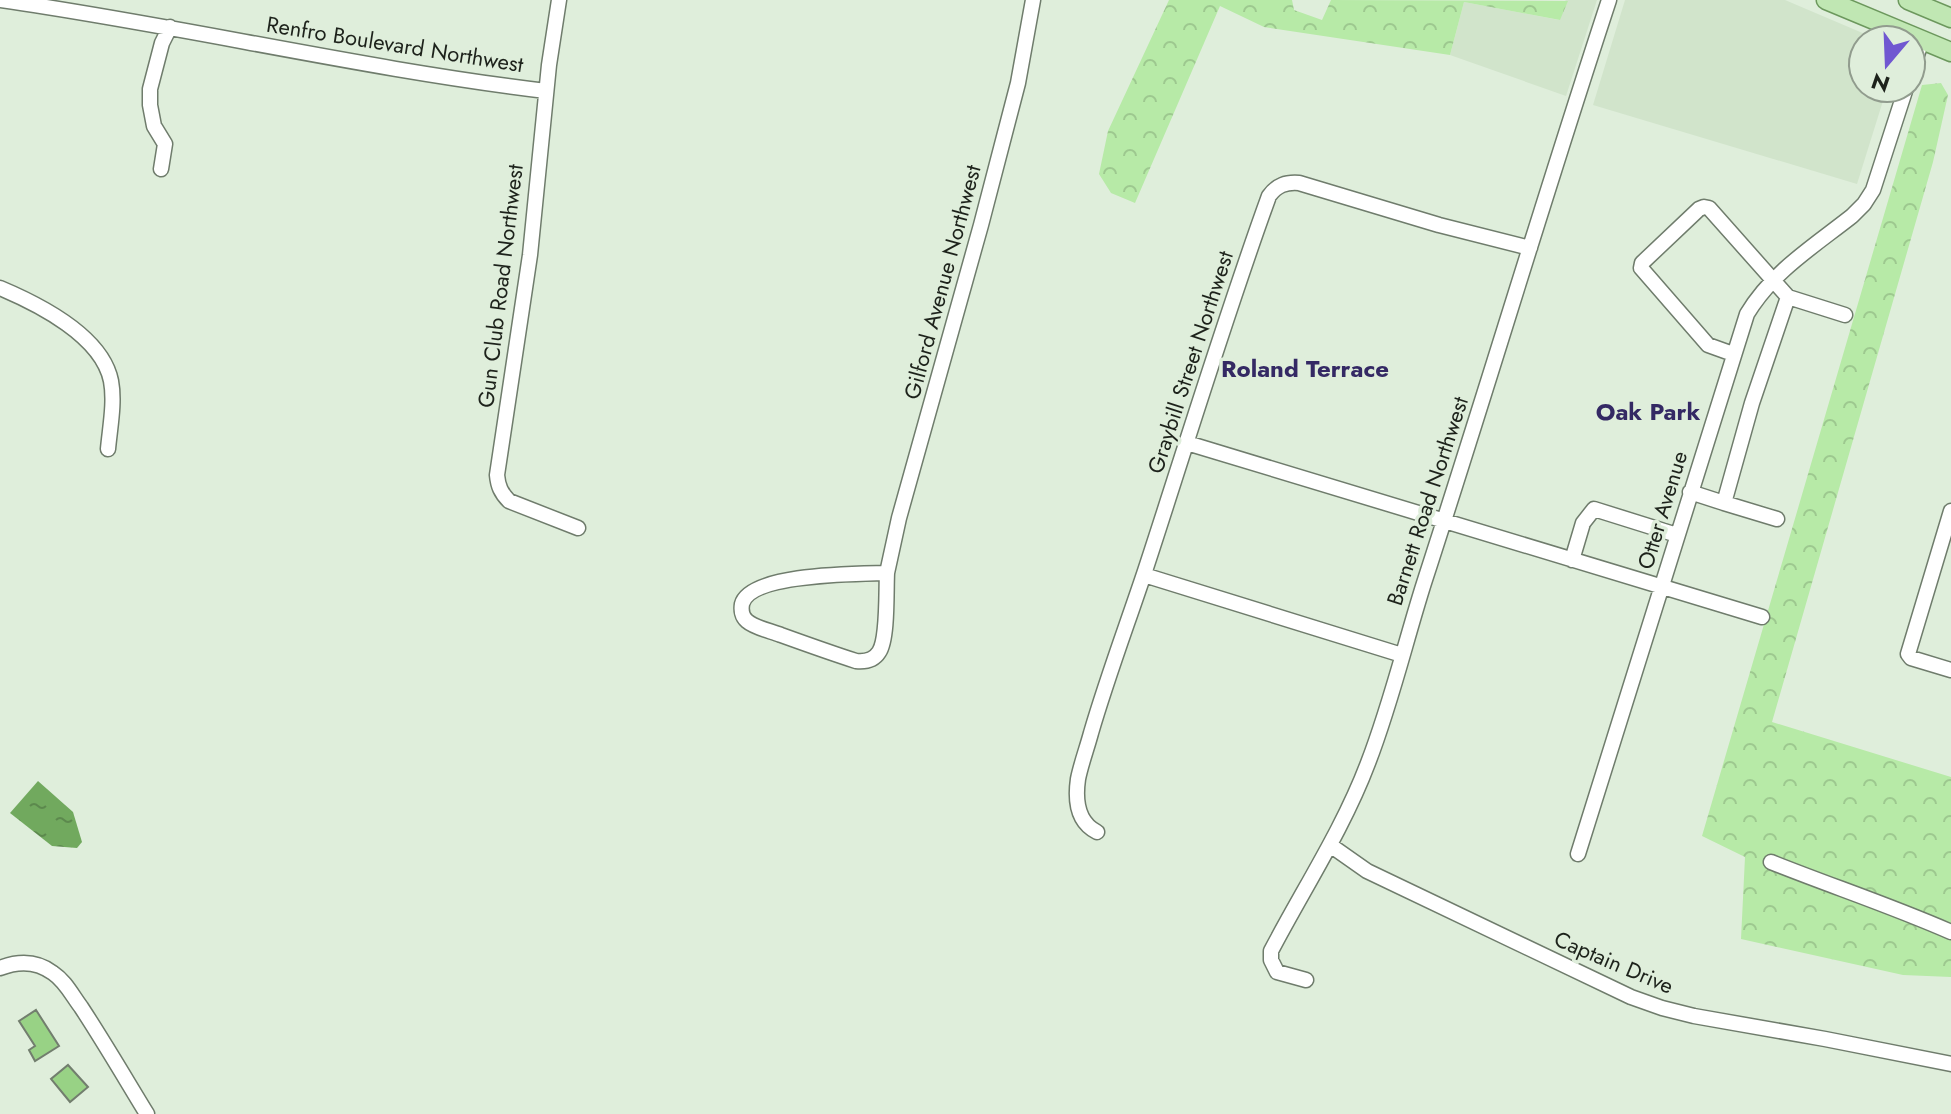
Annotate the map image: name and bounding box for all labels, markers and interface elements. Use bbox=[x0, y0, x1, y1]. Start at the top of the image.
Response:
street label: Renfro Boulevard Northwest bbox=[264, 8, 526, 80]
north arrow bbox=[1847, 24, 1927, 104]
text: N bbox=[1867, 65, 1894, 101]
street label: Gilford Avenue Northwest bbox=[895, 161, 989, 403]
street label: Gun Club Road Northwest bbox=[469, 162, 531, 410]
street label: Graybill Street Northwest bbox=[1139, 246, 1241, 477]
district label: Roland Terrace bbox=[1221, 351, 1389, 386]
street label: Barnett Road Northwest bbox=[1378, 392, 1476, 610]
district label: Oak Park bbox=[1596, 394, 1700, 429]
street label: Otter Avenue bbox=[1629, 447, 1695, 573]
street label: Captain Drive bbox=[1549, 922, 1679, 1002]

